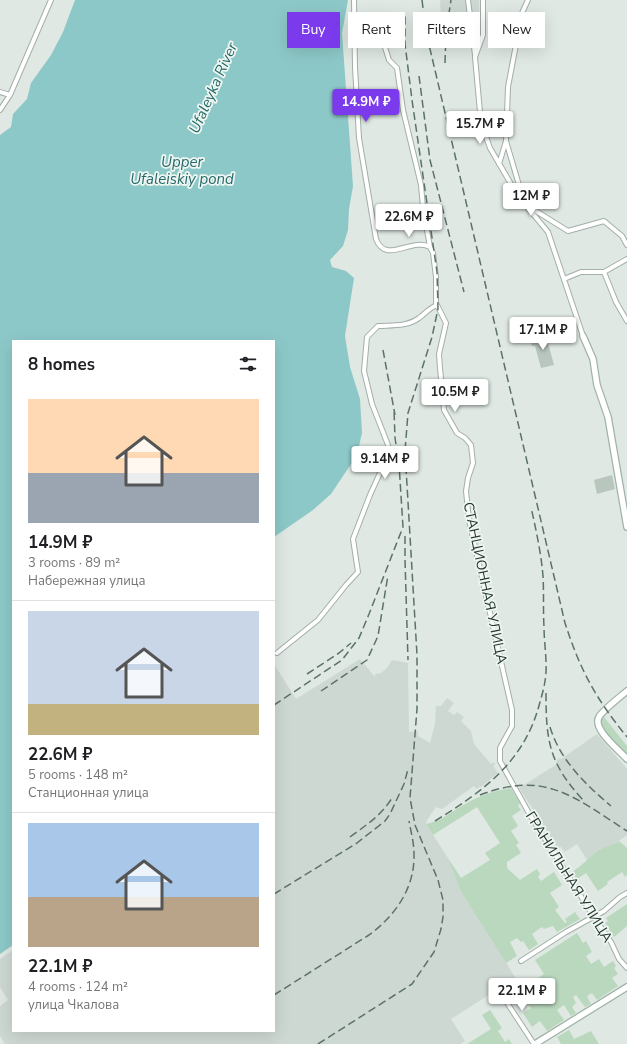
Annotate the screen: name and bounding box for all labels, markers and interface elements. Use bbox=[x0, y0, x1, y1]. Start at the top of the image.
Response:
chip: Buy bbox=[287, 12, 340, 48]
chip: Rent bbox=[348, 12, 405, 48]
chip: Filters bbox=[413, 12, 480, 48]
chip: New bbox=[488, 12, 545, 48]
water label: Ufaleyka River bbox=[184, 39, 242, 137]
pin: 14.9M ₽ bbox=[329, 89, 403, 123]
text: 14.9M ₽ bbox=[341, 93, 391, 111]
pin: 15.7M ₽ bbox=[443, 111, 517, 145]
text: 15.7M ₽ bbox=[455, 115, 505, 133]
water label: Upper Ufaleiskiy pond bbox=[130, 152, 234, 189]
pin: 12M ₽ bbox=[503, 183, 559, 217]
text: 12M ₽ bbox=[512, 187, 550, 205]
pin: 22.6M ₽ bbox=[372, 204, 446, 238]
text: 22.6M ₽ bbox=[384, 208, 434, 226]
pin: 17.1M ₽ bbox=[506, 317, 580, 351]
text: 17.1M ₽ bbox=[518, 321, 568, 339]
text: 8 homes bbox=[28, 353, 95, 376]
icon: filters bbox=[237, 353, 259, 375]
pin: 10.5M ₽ bbox=[418, 379, 492, 413]
text: 10.5M ₽ bbox=[430, 383, 480, 401]
icon: home bbox=[108, 425, 180, 497]
pin: 9.14M ₽ bbox=[348, 446, 422, 480]
text: 9.14M ₽ bbox=[360, 450, 410, 468]
street label: СТАНЦИОННАЯ УЛИЦА bbox=[459, 500, 511, 666]
text: 14.9M ₽ bbox=[28, 531, 92, 554]
text: 3 rooms · 89 m² bbox=[28, 554, 120, 572]
text: Набережная улица bbox=[28, 572, 146, 590]
icon: home bbox=[108, 637, 180, 709]
text: 22.6M ₽ bbox=[28, 743, 92, 766]
text: 5 rooms · 148 m² bbox=[28, 766, 128, 784]
text: Станционная улица bbox=[28, 784, 149, 802]
street label: ГРАНИЛЬНАЯ УЛИЦА bbox=[521, 808, 617, 946]
icon: home bbox=[108, 849, 180, 921]
text: 22.1M ₽ bbox=[28, 955, 92, 978]
text: 4 rooms · 124 m² bbox=[28, 978, 128, 996]
pin: 22.1M ₽ bbox=[485, 978, 559, 1012]
text: 22.1M ₽ bbox=[497, 982, 547, 1000]
text: улица Чкалова bbox=[28, 996, 119, 1014]

